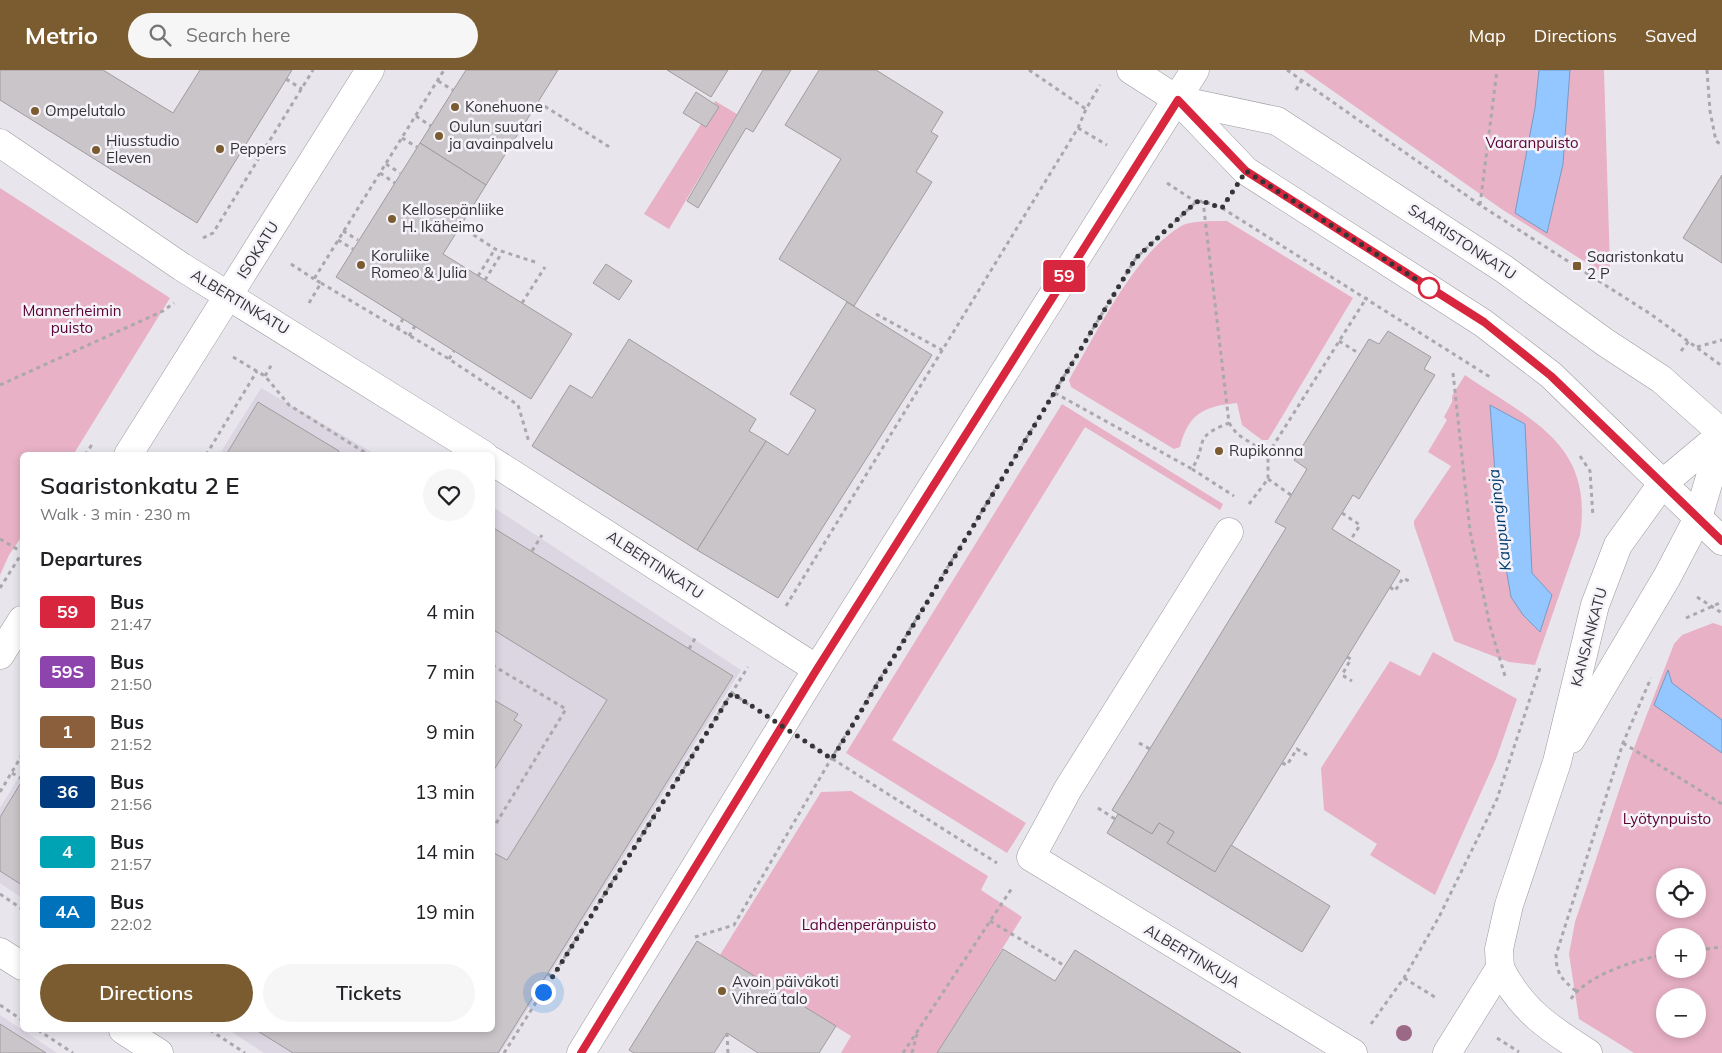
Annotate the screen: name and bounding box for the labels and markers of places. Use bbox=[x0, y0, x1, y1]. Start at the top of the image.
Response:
place label: Konehuone bbox=[465, 97, 543, 116]
place label: Ompelutalo bbox=[45, 101, 126, 120]
marker: Konehuone bbox=[449, 101, 461, 113]
marker: Ompelutalo bbox=[29, 105, 41, 117]
place label: Oulun suutari ja avainpalvelu bbox=[448, 117, 553, 153]
marker: Oulun suutari ja avainpalvelu bbox=[433, 130, 445, 142]
place label: Hiusstudio Eleven bbox=[106, 131, 180, 167]
place label: Peppers bbox=[230, 139, 287, 158]
marker: Peppers bbox=[214, 143, 226, 155]
marker: Hiusstudio Eleven bbox=[90, 144, 102, 156]
place label: Kellosepänliike H. Ikäheimo bbox=[402, 200, 504, 236]
marker: Kellosepänliike H. Ikäheimo bbox=[386, 213, 398, 225]
place label: Koruliike Romeo & Julia bbox=[371, 246, 467, 282]
place label: Saaristonkatu 2 P bbox=[1587, 247, 1684, 283]
marker: Koruliike Romeo & Julia bbox=[355, 259, 367, 271]
marker: Saaristonkatu 2 P bbox=[1571, 260, 1583, 272]
unlabelled marker bbox=[1418, 277, 1440, 299]
place label: Rupikonna bbox=[1229, 441, 1303, 460]
marker: Rupikonna bbox=[1213, 445, 1225, 457]
place label: Avoin päiväkoti Vihreä talo bbox=[732, 972, 839, 1008]
marker: Avoin päiväkoti Vihreä talo bbox=[716, 985, 728, 997]

